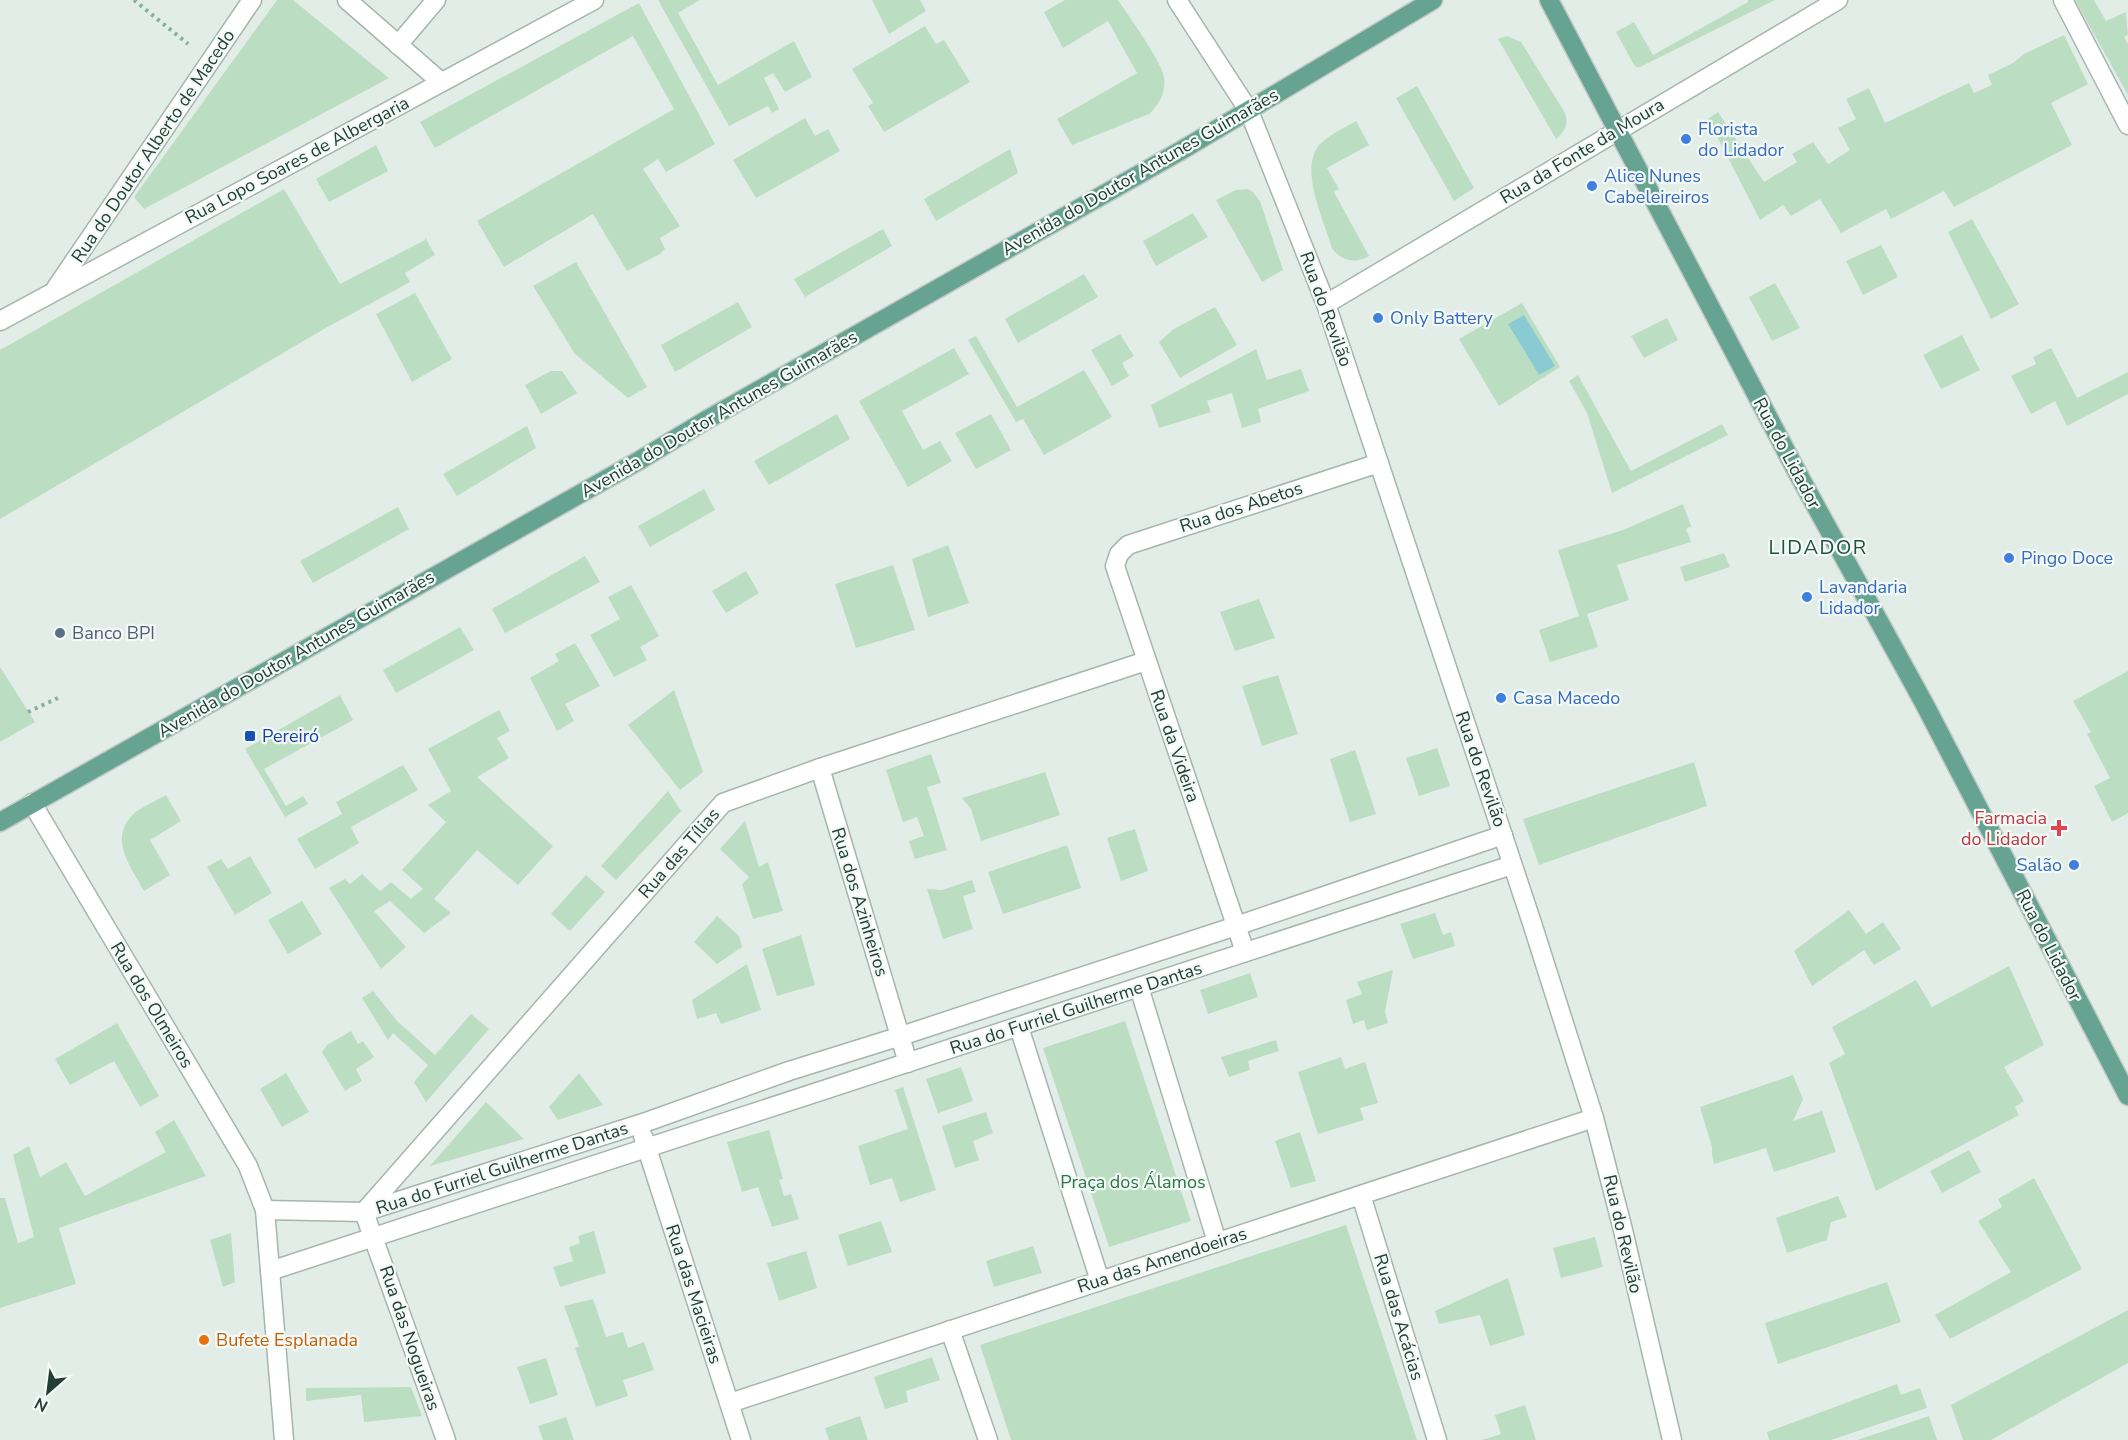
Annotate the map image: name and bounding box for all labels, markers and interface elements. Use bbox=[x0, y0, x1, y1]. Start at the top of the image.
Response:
street label: Rua do Doutor Alberto de Macedo bbox=[66, 25, 240, 267]
street label: Avenida do Doutor Antunes Guimarães bbox=[997, 83, 1283, 261]
street label: Rua Lopo Soares de Albergaria bbox=[181, 91, 413, 229]
street label: Rua da Fonte da Moura bbox=[1496, 93, 1668, 209]
place label: Florista do Lidador bbox=[1698, 117, 1785, 162]
marker: Florista do Lidador bbox=[1679, 132, 1693, 146]
place label: Alice Nunes Cabeleireiros bbox=[1604, 164, 1710, 209]
marker: Alice Nunes Cabeleireiros bbox=[1585, 179, 1599, 193]
street label: Rua do Revilão bbox=[1294, 248, 1358, 370]
place label: Only Battery bbox=[1390, 306, 1494, 330]
marker: Only Battery bbox=[1371, 311, 1385, 325]
street label: Avenida do Doutor Antunes Guimarães bbox=[576, 325, 862, 503]
street label: Rua do Lidador bbox=[1748, 393, 1827, 513]
street label: Rua dos Abetos bbox=[1176, 476, 1306, 538]
district label: LIDADOR bbox=[1768, 534, 1868, 561]
place label: Pingo Doce bbox=[2021, 546, 2113, 570]
marker: Pingo Doce bbox=[2002, 551, 2016, 565]
street label: Avenida do Doutor Antunes Guimarães bbox=[153, 565, 439, 743]
place label: Lavandaria Lidador bbox=[1819, 575, 1907, 620]
marker: Lavandaria Lidador bbox=[1800, 590, 1814, 604]
place label: Banco BPI bbox=[72, 621, 155, 645]
marker: Banco BPI bbox=[53, 626, 67, 640]
street label: Rua da Videira bbox=[1144, 686, 1206, 806]
place label: Casa Macedo bbox=[1513, 686, 1620, 710]
marker: Casa Macedo bbox=[1494, 691, 1508, 705]
street label: Rua do Revilão bbox=[1450, 708, 1512, 830]
place label: Pereiró bbox=[262, 724, 319, 748]
marker: Pereiró bbox=[243, 729, 257, 743]
street label: Rua das Tílias bbox=[633, 803, 725, 903]
place label: Farmacia do Lidador bbox=[1961, 806, 2048, 851]
marker: Farmacia do Lidador bbox=[2052, 821, 2066, 835]
street label: Rua dos Azinheiros bbox=[826, 824, 894, 980]
place label: Salão bbox=[2017, 853, 2062, 877]
marker: Salão bbox=[2067, 858, 2081, 872]
street label: Rua do Lidador bbox=[2011, 885, 2088, 1005]
street label: Rua dos Olmeiros bbox=[105, 937, 199, 1073]
street label: Rua do Furriel Guilherme Dantas bbox=[947, 956, 1205, 1060]
street label: Rua do Furriel Guilherme Dantas bbox=[373, 1116, 631, 1220]
park label: Praça dos Álamos bbox=[1060, 1170, 1206, 1194]
street label: Rua do Revilão bbox=[1598, 1172, 1648, 1296]
street label: Rua das Macieiras bbox=[660, 1221, 728, 1367]
street label: Rua das Amendoeiras bbox=[1074, 1221, 1250, 1299]
street label: Rua das Acácias bbox=[1368, 1251, 1430, 1383]
street label: Rua das Nogueiras bbox=[374, 1262, 446, 1414]
place label: Bufete Esplanada bbox=[216, 1328, 358, 1352]
marker: Bufete Esplanada bbox=[197, 1333, 211, 1347]
north arrow bbox=[18, 1362, 78, 1422]
text: N bbox=[31, 1392, 52, 1417]

